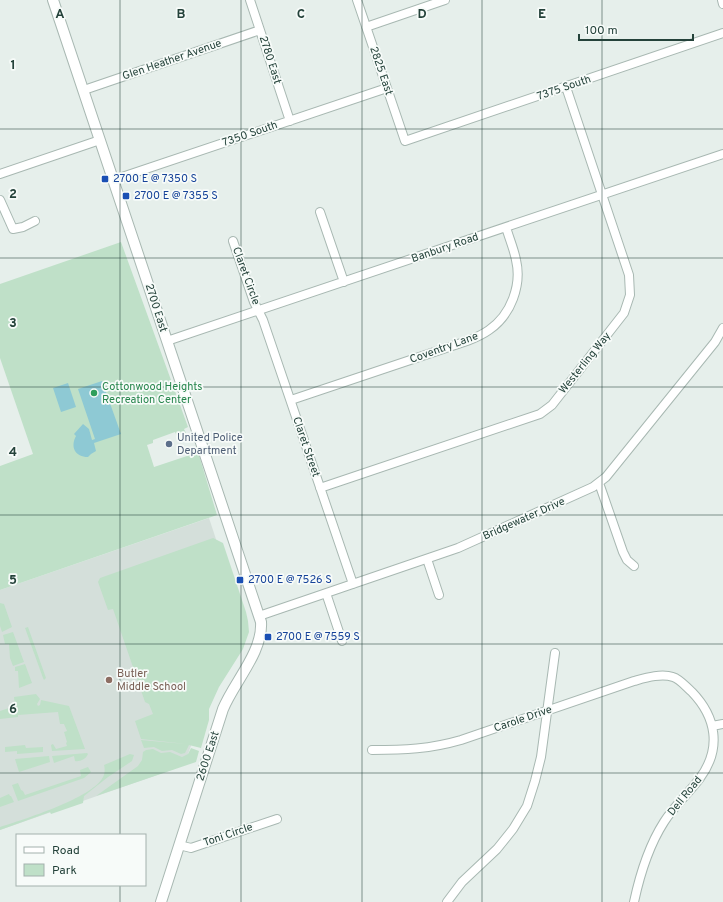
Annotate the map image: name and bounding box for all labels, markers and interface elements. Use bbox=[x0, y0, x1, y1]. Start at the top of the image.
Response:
text: A bbox=[55, 7, 65, 23]
text: B bbox=[177, 7, 186, 23]
text: C bbox=[297, 7, 305, 23]
text: D bbox=[417, 7, 427, 23]
text: E bbox=[538, 7, 546, 23]
scale bar bbox=[579, 16, 693, 42]
text: 100 m bbox=[585, 23, 618, 39]
street label: 2780 East bbox=[256, 34, 284, 86]
street label: Glen Heather Avenue bbox=[121, 36, 224, 84]
street label: 2825 East bbox=[366, 45, 396, 97]
text: 1 bbox=[10, 58, 16, 74]
street label: 7375 South bbox=[535, 72, 593, 104]
street label: 7350 South bbox=[221, 118, 279, 150]
place label: 2700 E @ 7350 S bbox=[113, 172, 197, 186]
marker: 2700 E @ 7350 S bbox=[100, 174, 110, 184]
text: 2 bbox=[9, 187, 17, 203]
place label: 2700 E @ 7355 S bbox=[134, 189, 218, 203]
marker: 2700 E @ 7355 S bbox=[121, 191, 131, 201]
street label: Banbury Road bbox=[410, 230, 480, 266]
street label: Claret Circle bbox=[229, 245, 263, 307]
street label: 2700 East bbox=[142, 282, 170, 334]
text: 3 bbox=[9, 316, 17, 332]
street label: Coventry Lane bbox=[408, 329, 480, 367]
street label: Westerling Way bbox=[556, 329, 614, 397]
place label: Cottonwood Heights Recreation Center bbox=[102, 380, 202, 407]
marker: Cottonwood Heights Recreation Center bbox=[89, 388, 99, 398]
street label: Claret Street bbox=[289, 415, 323, 479]
place label: United Police Department bbox=[177, 431, 243, 458]
marker: United Police Department bbox=[164, 439, 174, 449]
text: 4 bbox=[9, 445, 17, 461]
street label: Bridgewater Drive bbox=[481, 495, 567, 543]
text: 5 bbox=[9, 573, 17, 589]
place label: 2700 E @ 7526 S bbox=[248, 573, 332, 587]
marker: 2700 E @ 7526 S bbox=[235, 575, 245, 585]
place label: 2700 E @ 7559 S bbox=[276, 630, 360, 644]
marker: 2700 E @ 7559 S bbox=[263, 632, 273, 642]
place label: Butler Middle School bbox=[117, 667, 186, 694]
marker: Butler Middle School bbox=[104, 675, 114, 685]
text: 6 bbox=[9, 702, 17, 718]
street label: Carole Drive bbox=[492, 702, 554, 735]
street label: 2600 East bbox=[193, 729, 223, 783]
street label: Dell Road bbox=[665, 773, 705, 819]
street label: Toni Circle bbox=[201, 820, 255, 850]
legend bbox=[16, 834, 146, 886]
text: Road bbox=[52, 843, 80, 859]
text: Park bbox=[52, 863, 77, 879]

